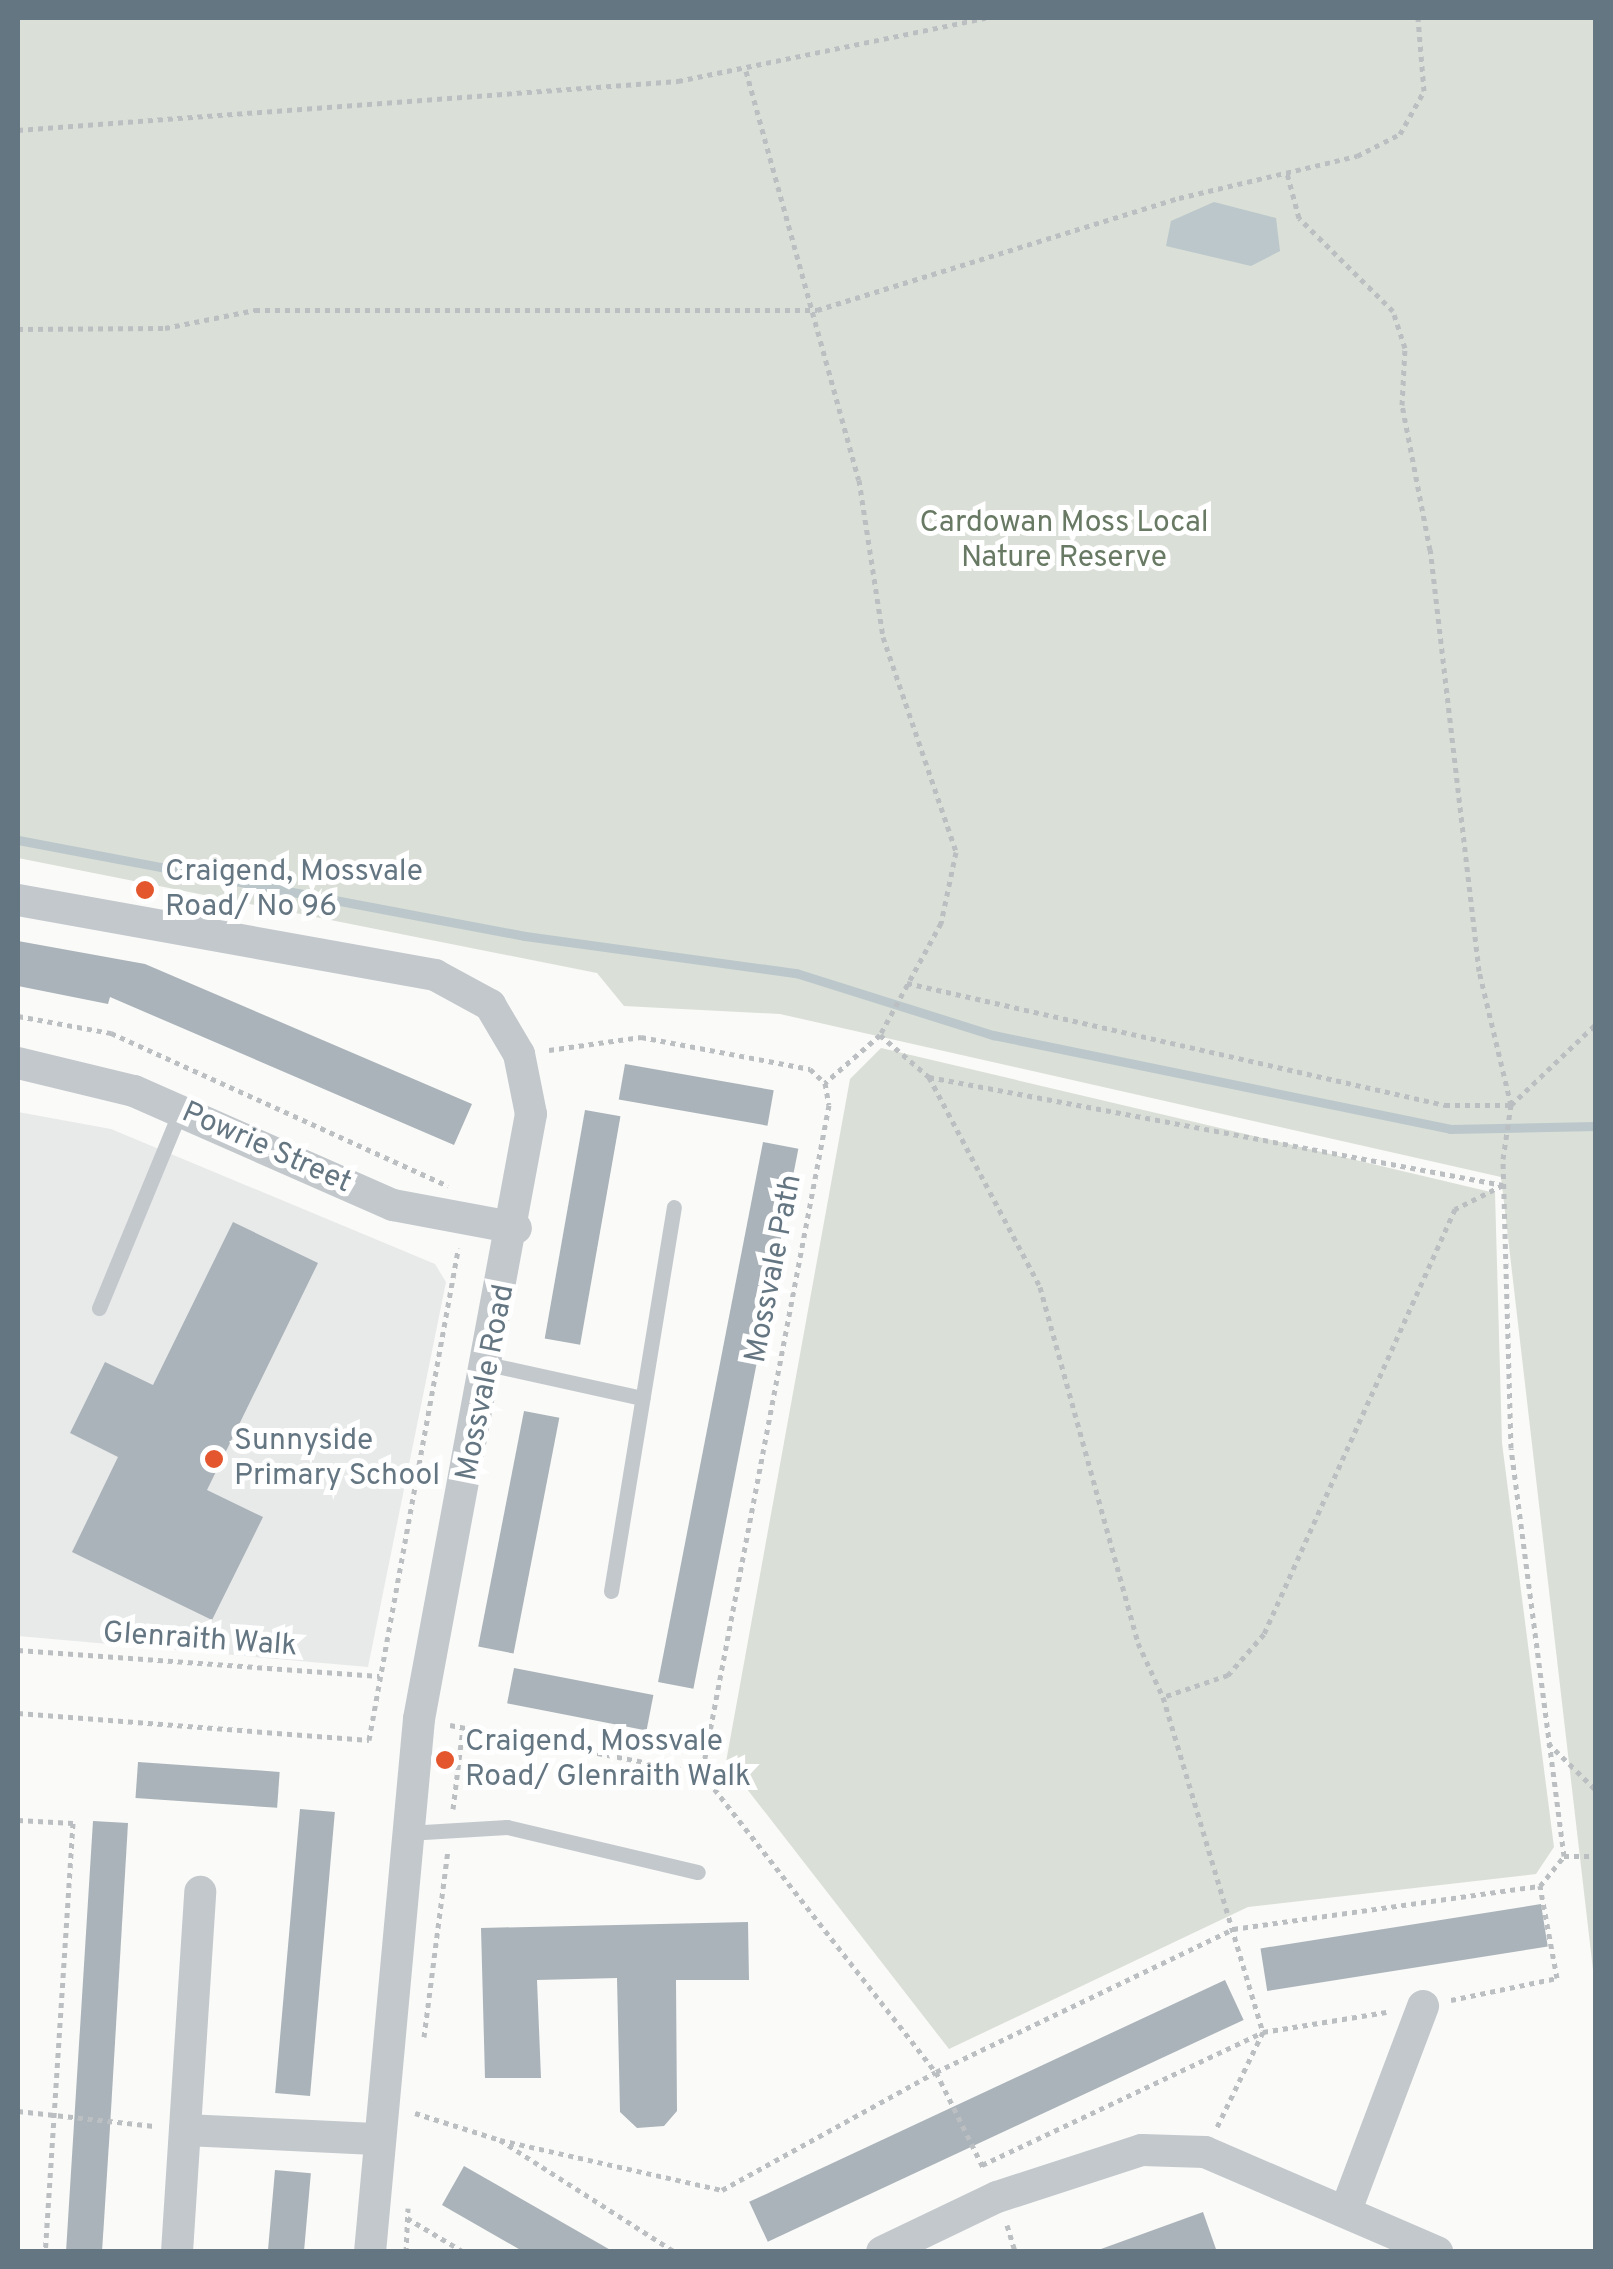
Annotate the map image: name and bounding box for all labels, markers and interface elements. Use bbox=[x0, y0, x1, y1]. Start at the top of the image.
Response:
park label: Cardowan Moss Local Nature Reserve bbox=[919, 506, 1209, 576]
place label: Craigend, Mossvale Road/ No 96 bbox=[165, 855, 423, 926]
marker: Craigend, Mossvale Road/ No 96 bbox=[134, 879, 156, 901]
street label: Powrie Street bbox=[176, 1096, 356, 1202]
street label: Mossvale Path bbox=[739, 1172, 811, 1366]
street label: Mossvale Road bbox=[450, 1282, 524, 1484]
place label: Sunnyside Primary School bbox=[234, 1424, 440, 1494]
marker: Sunnyside Primary School bbox=[203, 1448, 225, 1470]
street label: Glenraith Walk bbox=[101, 1616, 299, 1666]
place label: Craigend, Mossvale Road/ Glenraith Walk bbox=[465, 1725, 752, 1796]
marker: Craigend, Mossvale Road/ Glenraith Walk bbox=[434, 1749, 456, 1771]

